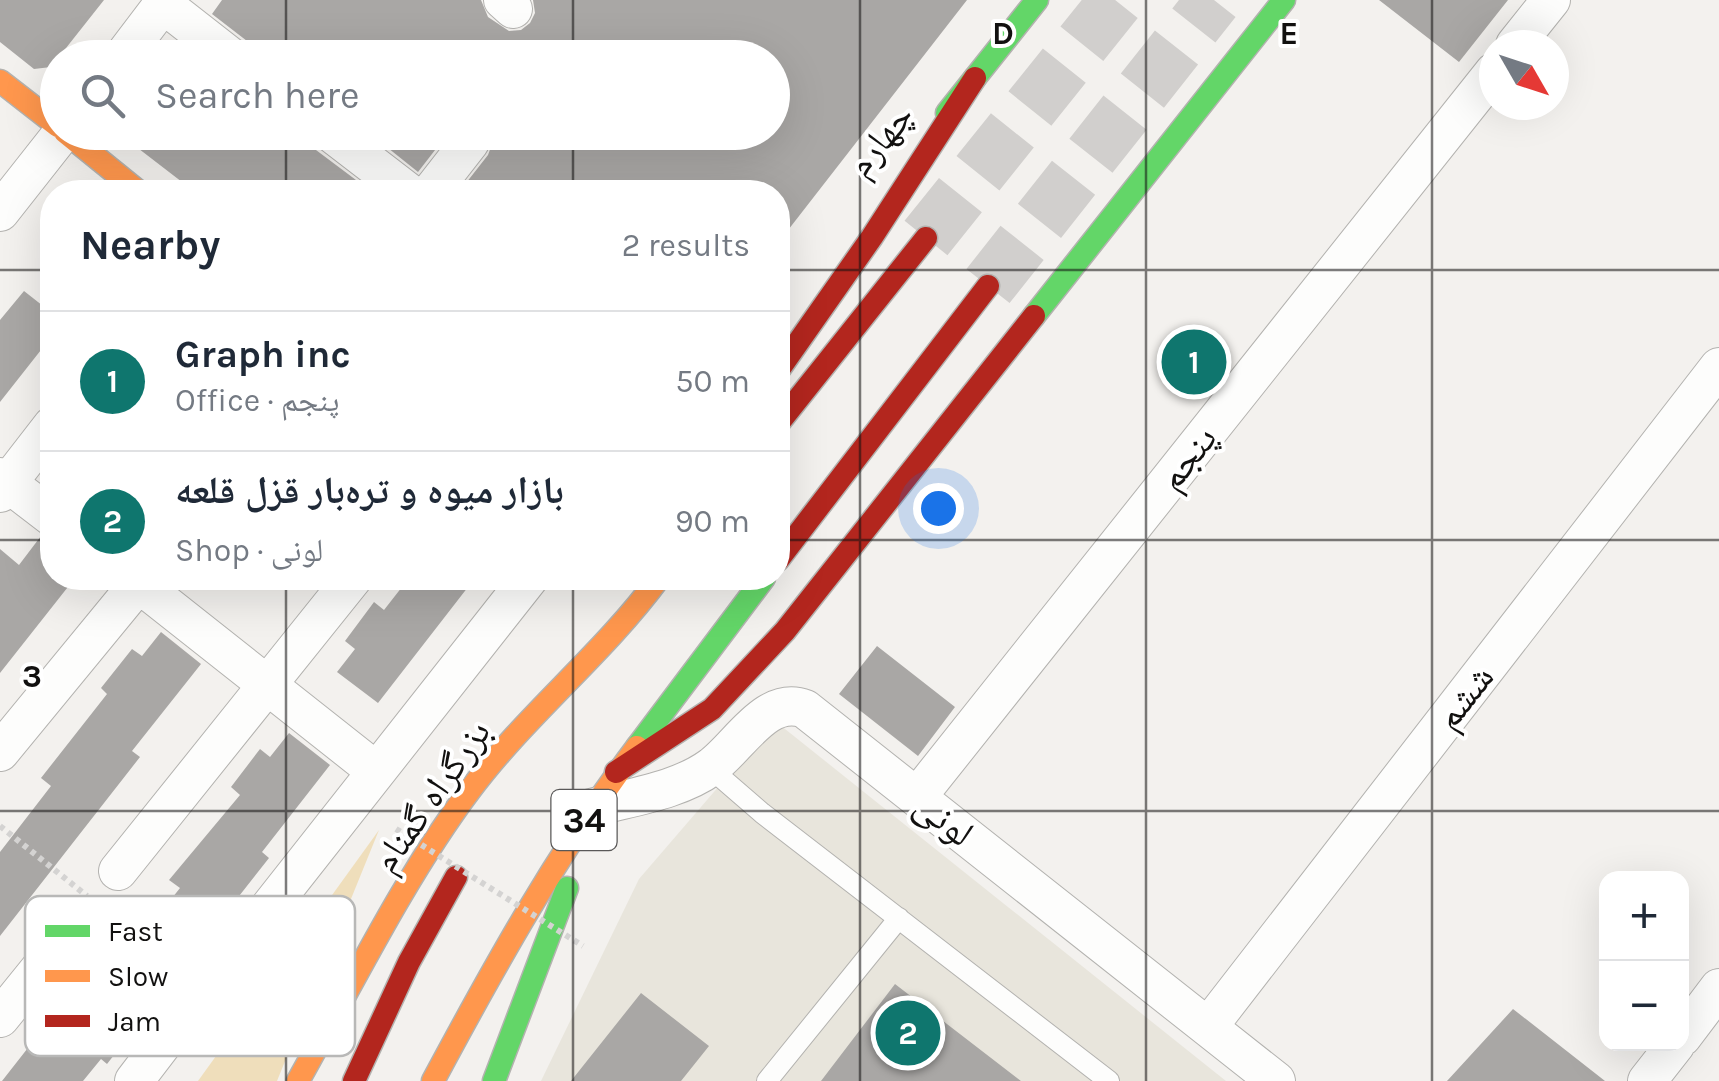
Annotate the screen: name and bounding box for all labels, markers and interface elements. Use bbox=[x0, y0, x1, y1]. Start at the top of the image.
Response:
text: D bbox=[992, 15, 1014, 52]
text: E bbox=[1280, 15, 1298, 52]
north arrow bbox=[1479, 30, 1569, 120]
search box bbox=[40, 40, 790, 150]
icon: search bbox=[75, 68, 130, 123]
text: Search here bbox=[155, 73, 359, 118]
street label: چهارم bbox=[837, 94, 925, 187]
text: Nearby bbox=[80, 220, 220, 270]
text: 2 results bbox=[622, 227, 750, 264]
pin: 1 bbox=[1162, 324, 1226, 400]
text: Graph inc bbox=[175, 332, 351, 377]
text: 1 bbox=[107, 363, 118, 400]
text: 50 m bbox=[675, 363, 750, 400]
text: Office · پنجم bbox=[175, 382, 340, 419]
street label: پنجم bbox=[1148, 417, 1228, 500]
text: بازار میوه و تره‌بار قزل قلعه bbox=[175, 468, 564, 513]
your location bbox=[913, 483, 964, 534]
text: 2 bbox=[103, 503, 122, 540]
text: 90 m bbox=[675, 503, 750, 540]
text: Shop · لونی bbox=[175, 532, 323, 569]
street label: ششم bbox=[1425, 655, 1505, 740]
text: 3 bbox=[22, 658, 42, 695]
street label: بزرگراه گمنام bbox=[362, 711, 502, 882]
street label: لونی bbox=[906, 782, 982, 856]
road number: 34 bbox=[552, 790, 616, 850]
map controls bbox=[1599, 871, 1689, 1051]
button: + bbox=[1599, 871, 1689, 961]
legend bbox=[25, 896, 355, 1056]
text: Fast bbox=[108, 915, 163, 948]
text: Slow bbox=[108, 960, 168, 993]
button: − bbox=[1599, 961, 1689, 1051]
pin: 2 bbox=[876, 996, 940, 1070]
text: Jam bbox=[108, 1005, 161, 1038]

